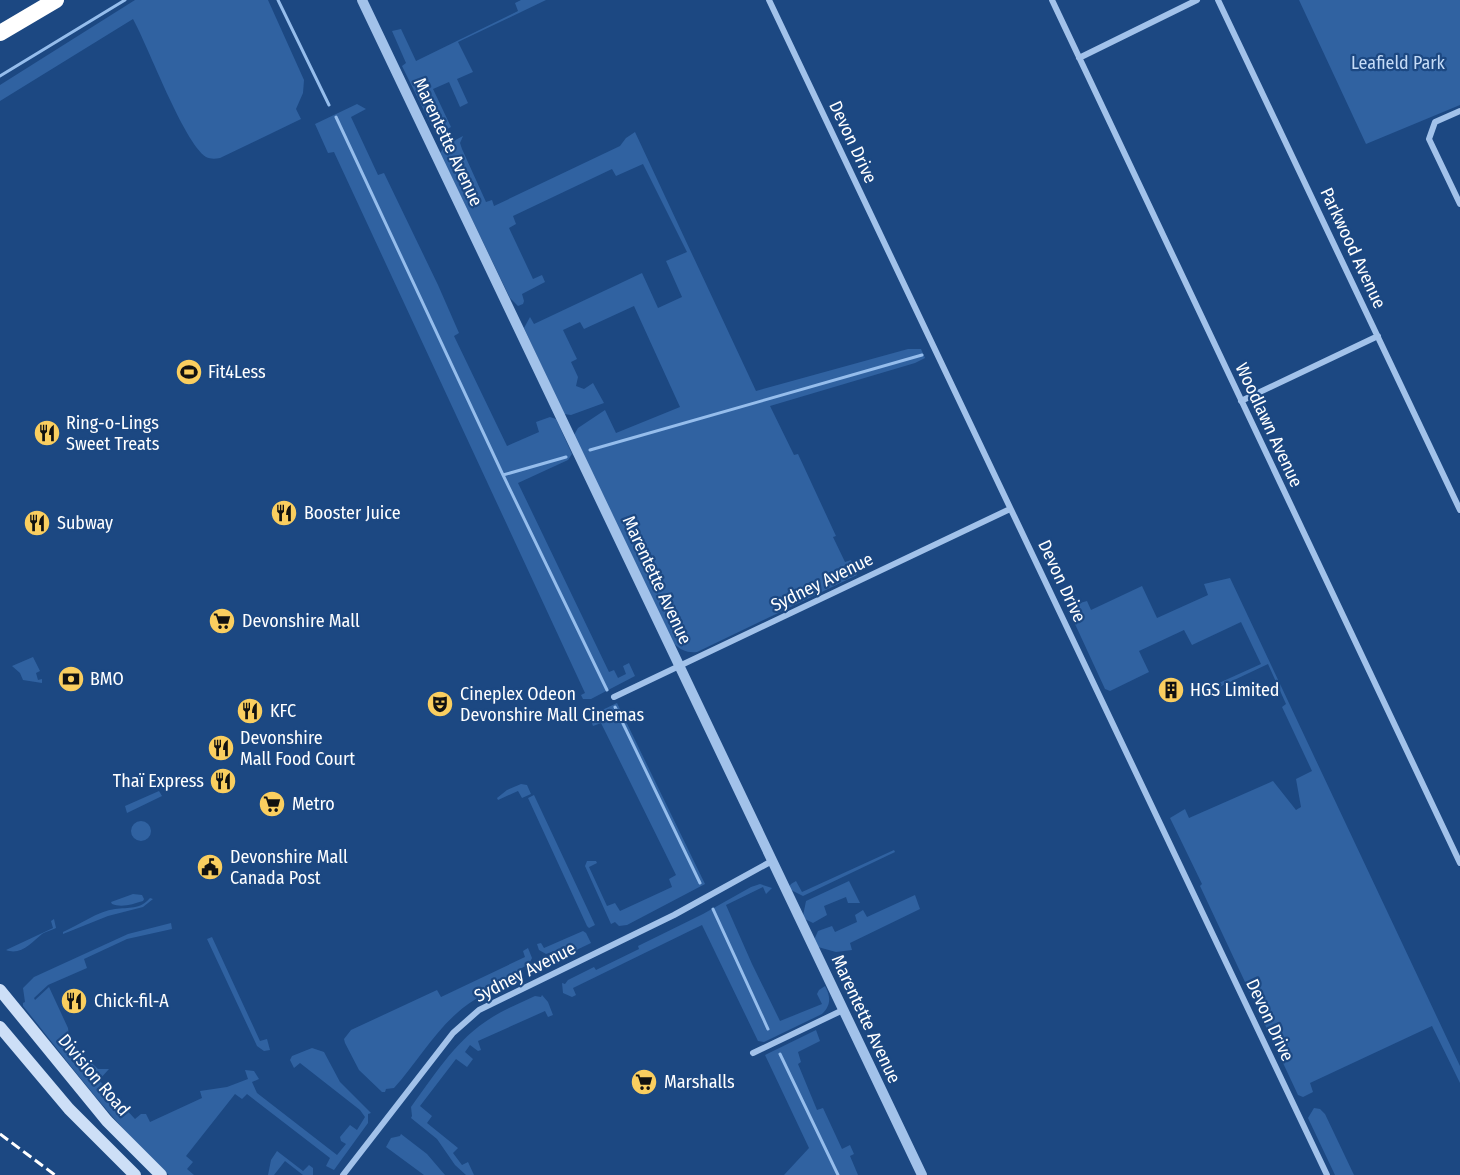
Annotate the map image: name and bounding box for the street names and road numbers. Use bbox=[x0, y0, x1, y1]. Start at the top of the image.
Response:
street label: Marentette Avenue bbox=[409, 74, 487, 210]
street label: Devon Drive bbox=[824, 97, 882, 187]
street label: Parkwood Avenue bbox=[1315, 184, 1391, 312]
street label: Woodlawn Avenue bbox=[1231, 359, 1308, 491]
street label: Marentette Avenue bbox=[618, 512, 696, 648]
street label: Devon Drive bbox=[1033, 536, 1091, 626]
street label: Sydney Avenue bbox=[767, 548, 877, 616]
street label: Sydney Avenue bbox=[471, 937, 580, 1007]
street label: Marentette Avenue bbox=[827, 951, 905, 1087]
street label: Devon Drive bbox=[1241, 975, 1299, 1065]
street label: Division Road bbox=[53, 1030, 135, 1120]

